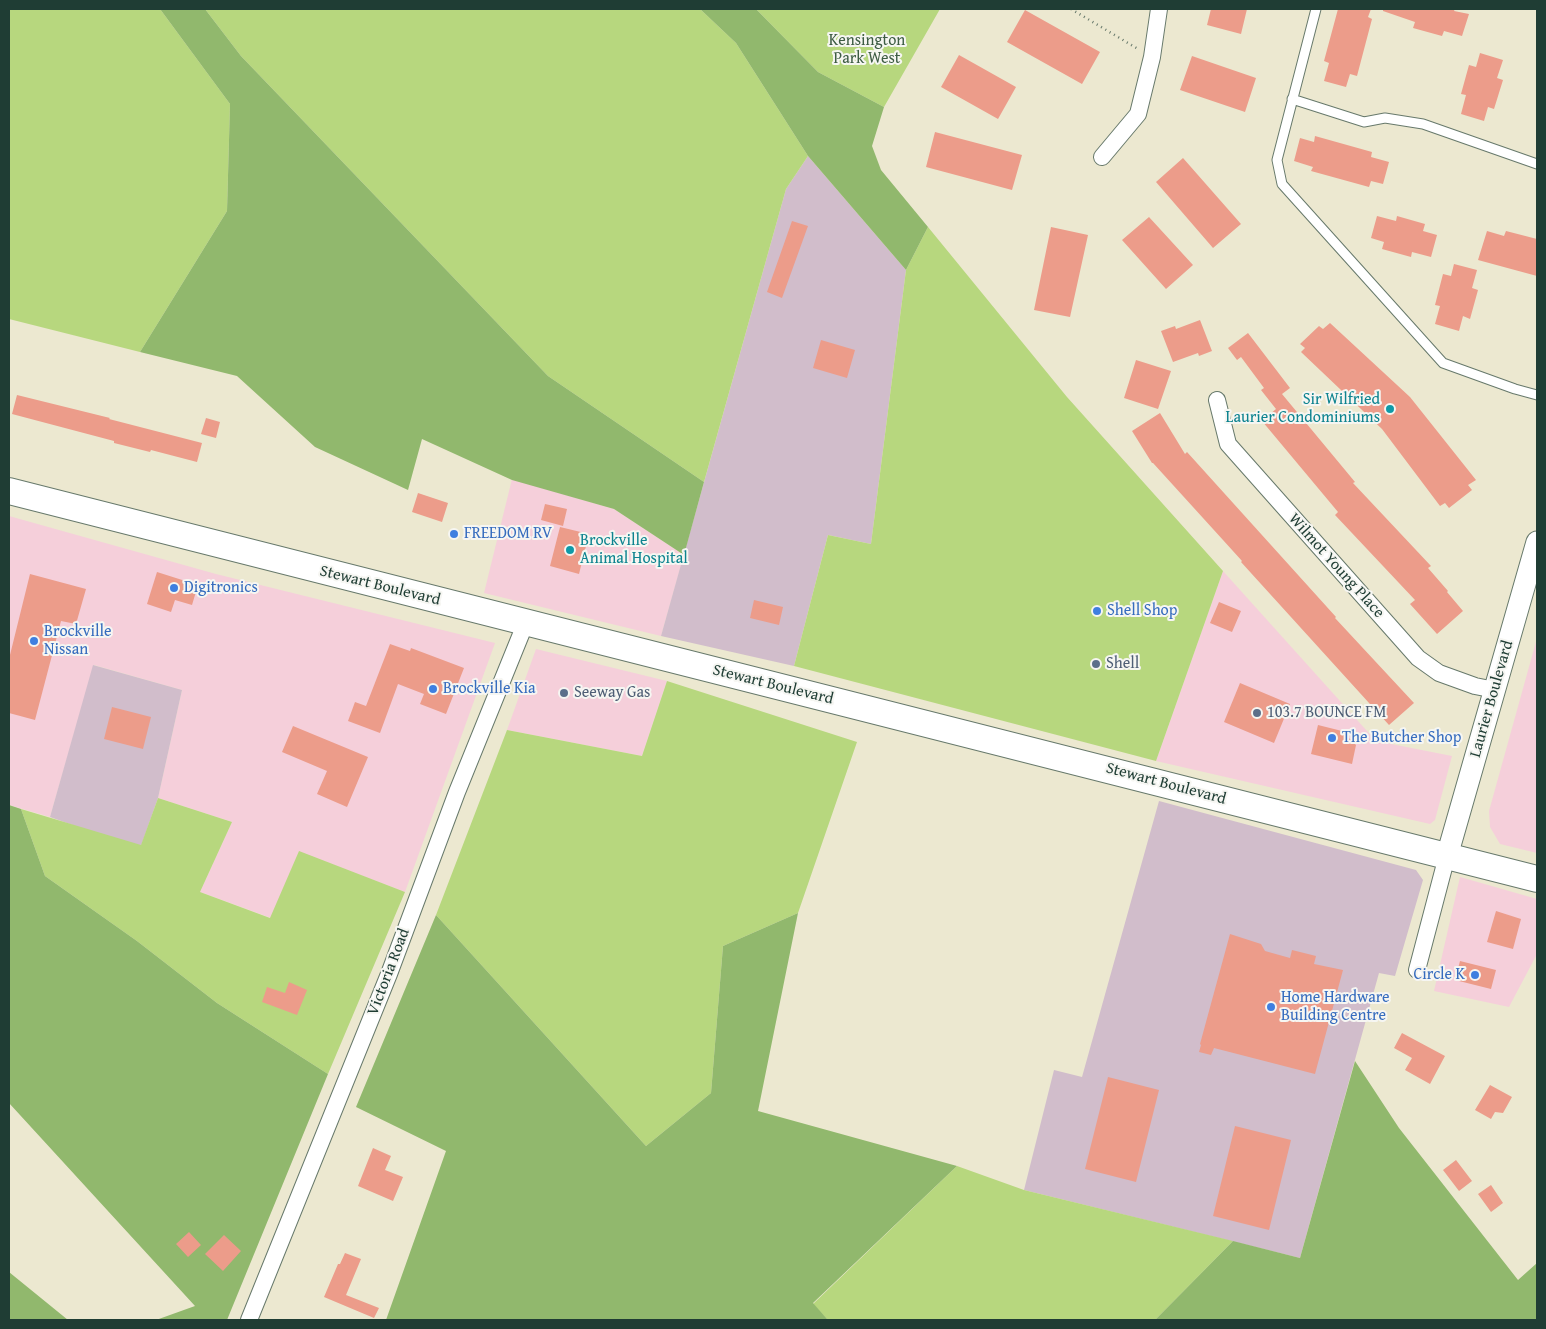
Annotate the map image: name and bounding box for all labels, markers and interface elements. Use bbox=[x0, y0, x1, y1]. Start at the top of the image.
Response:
park label: Kensington Park West bbox=[829, 31, 905, 69]
place label: Sir Wilfried Laurier Condominiums bbox=[1226, 390, 1380, 428]
marker: Sir Wilfried Laurier Condominiums bbox=[1384, 403, 1396, 415]
street label: Wilmot Young Place bbox=[1284, 510, 1388, 622]
place label: FREEDOM RV bbox=[464, 524, 552, 544]
marker: FREEDOM RV bbox=[448, 528, 460, 540]
place label: Brockville Animal Hospital bbox=[580, 531, 688, 569]
marker: Brockville Animal Hospital bbox=[564, 544, 576, 556]
street label: Stewart Boulevard bbox=[318, 562, 442, 610]
place label: Digitronics bbox=[184, 578, 258, 598]
marker: Digitronics bbox=[168, 582, 180, 594]
place label: Shell Shop bbox=[1107, 601, 1177, 621]
marker: Shell Shop bbox=[1091, 605, 1103, 617]
place label: Brockville Nissan bbox=[44, 622, 112, 660]
marker: Brockville Nissan bbox=[28, 635, 40, 647]
street label: Laurier Boulevard bbox=[1466, 638, 1518, 760]
place label: Shell bbox=[1106, 654, 1139, 674]
marker: Shell bbox=[1090, 658, 1102, 670]
street label: Stewart Boulevard bbox=[711, 661, 835, 709]
place label: Brockville Kia bbox=[443, 679, 536, 699]
marker: Brockville Kia bbox=[427, 683, 439, 695]
place label: Seeway Gas bbox=[574, 683, 650, 703]
marker: Seeway Gas bbox=[558, 687, 570, 699]
place label: 103.7 BOUNCE FM bbox=[1267, 703, 1386, 723]
marker: 103.7 BOUNCE FM bbox=[1251, 707, 1263, 719]
place label: The Butcher Shop bbox=[1342, 728, 1461, 748]
marker: The Butcher Shop bbox=[1326, 732, 1338, 744]
street label: Stewart Boulevard bbox=[1104, 759, 1228, 809]
street label: Victoria Road bbox=[364, 926, 414, 1018]
place label: Circle K bbox=[1414, 965, 1465, 985]
marker: Circle K bbox=[1469, 969, 1481, 981]
place label: Home Hardware Building Centre bbox=[1281, 988, 1390, 1026]
marker: Home Hardware Building Centre bbox=[1265, 1001, 1277, 1013]

